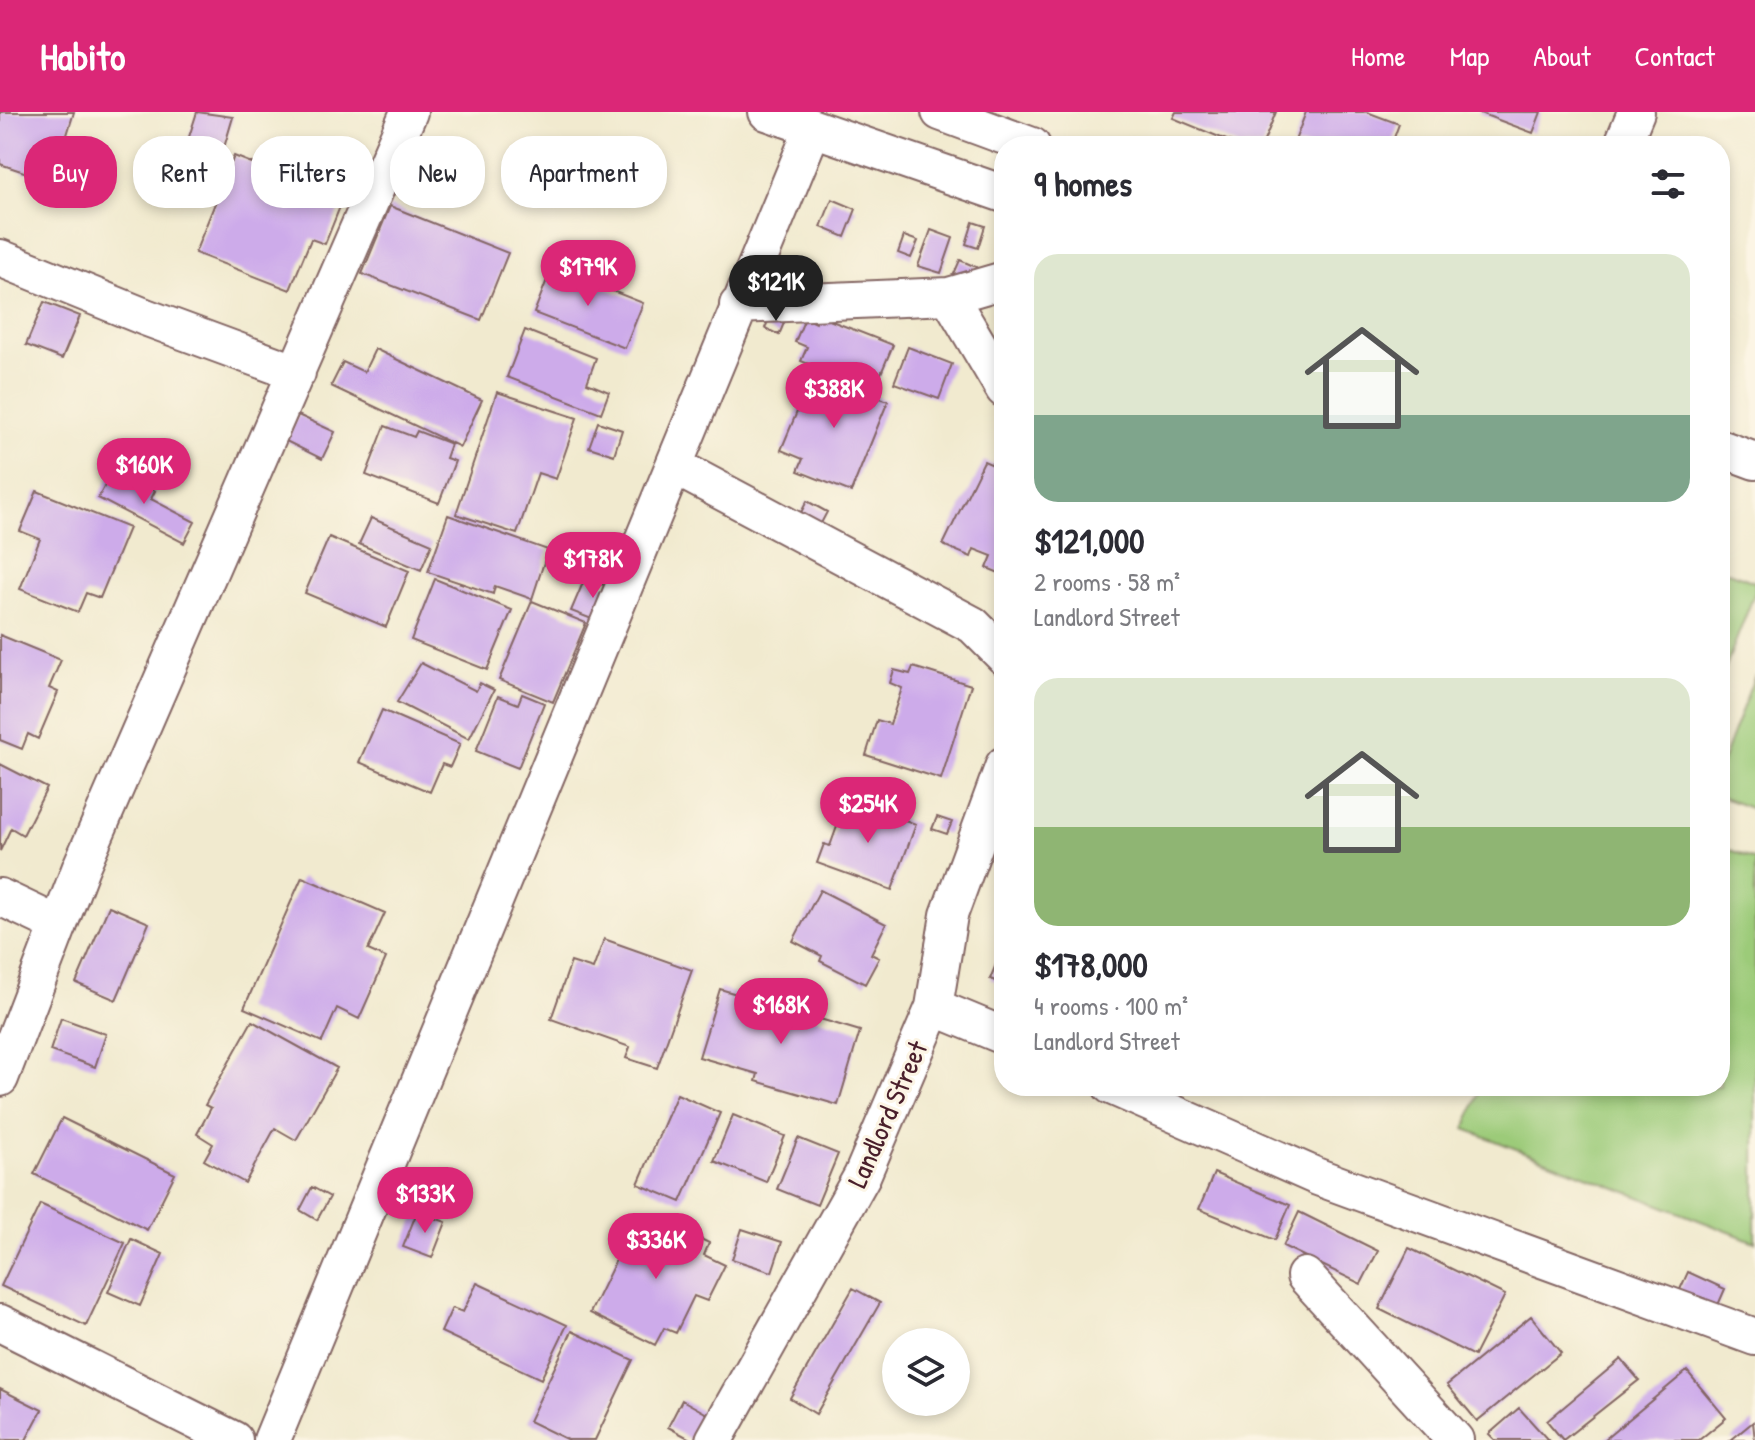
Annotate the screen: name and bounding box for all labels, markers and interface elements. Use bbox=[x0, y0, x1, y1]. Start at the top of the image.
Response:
text: Habito bbox=[40, 30, 125, 82]
text: Home bbox=[1351, 37, 1406, 75]
text: Map bbox=[1450, 37, 1489, 75]
text: About bbox=[1533, 37, 1591, 75]
text: Contact bbox=[1635, 37, 1715, 75]
chip: Buy bbox=[24, 136, 117, 208]
chip: Rent bbox=[133, 136, 235, 208]
chip: Filters bbox=[251, 136, 374, 208]
chip: New bbox=[390, 136, 485, 208]
chip: Apartment bbox=[501, 136, 667, 208]
text: 9 homes bbox=[1034, 161, 1132, 207]
icon: filters bbox=[1646, 162, 1690, 206]
pin: $179K bbox=[532, 240, 644, 308]
text: $179K bbox=[559, 248, 617, 283]
pin: $121K bbox=[720, 255, 832, 323]
text: $121K bbox=[747, 263, 805, 298]
icon: home bbox=[1290, 306, 1434, 450]
pin: $388K bbox=[778, 362, 890, 430]
text: $388K bbox=[804, 370, 864, 405]
pin: $160K bbox=[88, 438, 200, 506]
text: $160K bbox=[115, 446, 173, 481]
text: $121,000 bbox=[1034, 518, 1144, 564]
pin: $178K bbox=[537, 532, 649, 600]
text: $178K bbox=[563, 540, 623, 575]
text: 2 rooms · 58 m² bbox=[1034, 564, 1180, 599]
text: Landlord Street bbox=[1034, 599, 1180, 634]
icon: home bbox=[1290, 730, 1434, 874]
pin: $254K bbox=[812, 777, 924, 845]
text: $254K bbox=[838, 785, 898, 820]
text: $178,000 bbox=[1034, 942, 1148, 988]
pin: $168K bbox=[725, 978, 837, 1046]
text: $168K bbox=[752, 986, 810, 1021]
text: 4 rooms · 100 m² bbox=[1034, 988, 1188, 1023]
text: Landlord Street bbox=[1034, 1023, 1180, 1058]
street label: Landlord Street bbox=[838, 1034, 936, 1193]
pin: $133K bbox=[369, 1167, 481, 1235]
text: $133K bbox=[395, 1175, 455, 1210]
pin: $336K bbox=[600, 1213, 712, 1281]
text: $336K bbox=[626, 1221, 686, 1256]
map controls bbox=[882, 1328, 970, 1416]
button: layers bbox=[882, 1328, 970, 1416]

